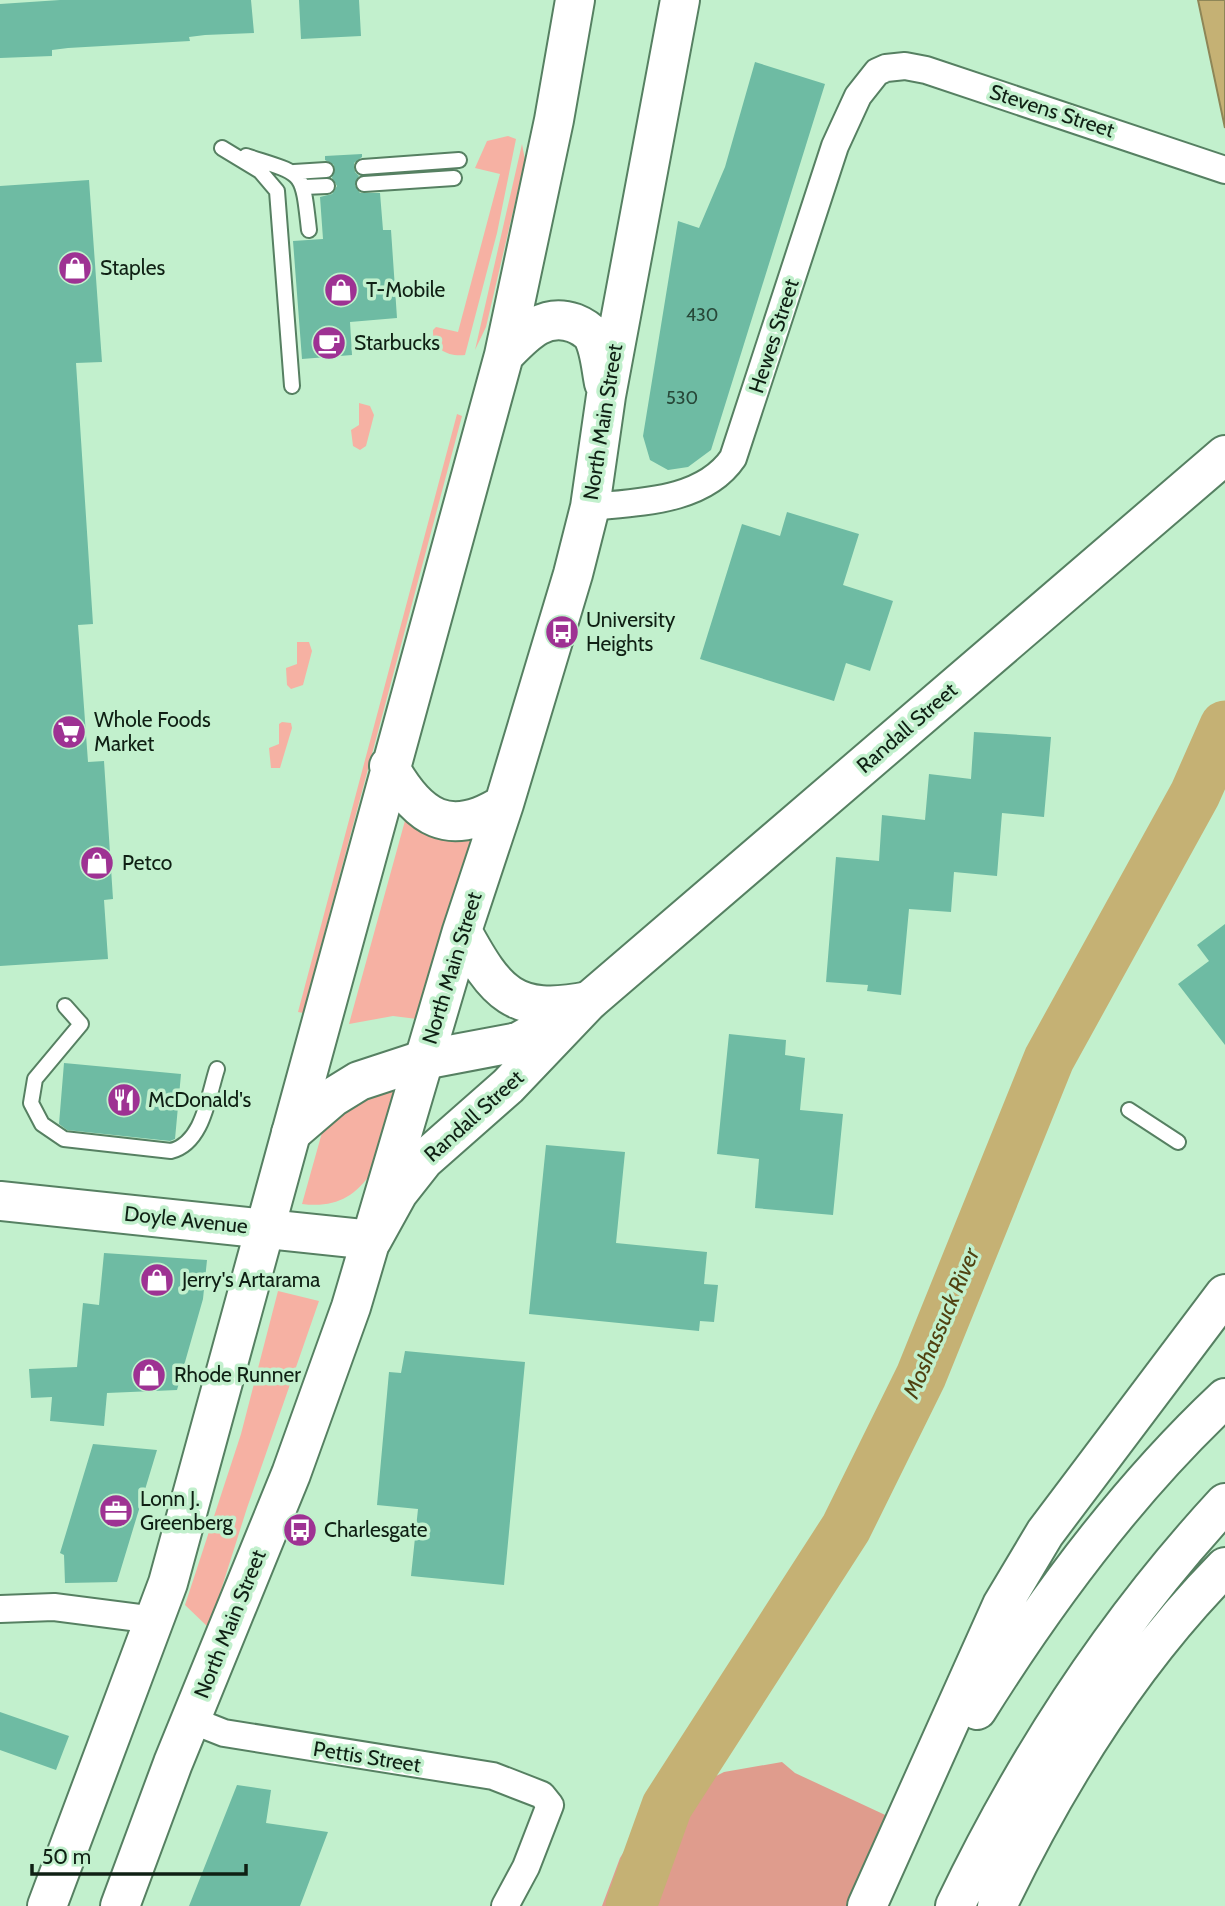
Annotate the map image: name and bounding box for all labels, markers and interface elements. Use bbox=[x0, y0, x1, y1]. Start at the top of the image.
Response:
street label: Stevens Street bbox=[987, 79, 1118, 142]
shop icon: Staples bbox=[56, 249, 94, 287]
place label: Staples bbox=[100, 255, 165, 280]
shop icon: T-Mobile bbox=[322, 271, 360, 309]
street label: Hewes Street bbox=[743, 276, 804, 396]
place label: T-Mobile bbox=[366, 277, 446, 302]
house number: 430 bbox=[686, 304, 718, 326]
cafe icon: Starbucks bbox=[310, 324, 348, 362]
place label: Starbucks bbox=[354, 330, 440, 355]
street label: North Main Street bbox=[578, 342, 627, 502]
house number: 530 bbox=[666, 387, 698, 409]
place label: University Heights bbox=[586, 607, 676, 656]
bus stop icon: University Heights bbox=[543, 613, 581, 651]
street label: Randall Street bbox=[851, 677, 962, 778]
place label: Whole Foods Market bbox=[94, 707, 211, 756]
supermarket icon: Whole Foods Market bbox=[50, 713, 88, 751]
shop icon: Petco bbox=[78, 844, 116, 882]
place label: Petco bbox=[122, 850, 172, 875]
street label: North Main Street bbox=[417, 889, 487, 1047]
street label: Randall Street bbox=[419, 1065, 528, 1167]
restaurant icon: McDonald's bbox=[105, 1081, 143, 1119]
place label: McDonald's bbox=[148, 1087, 252, 1112]
street label: Doyle Avenue bbox=[123, 1201, 249, 1238]
water label: Moshassuck River bbox=[896, 1243, 986, 1403]
shop icon: Jerry's Artarama bbox=[138, 1261, 176, 1299]
place label: Jerry's Artarama bbox=[181, 1267, 320, 1292]
shop icon: Rhode Runner bbox=[130, 1356, 168, 1394]
place label: Rhode Runner bbox=[174, 1362, 301, 1387]
place label: Lonn J. Greenberg bbox=[140, 1486, 234, 1535]
office icon: Lonn J. Greenberg bbox=[97, 1492, 135, 1530]
bus stop icon: Charlesgate bbox=[281, 1511, 319, 1549]
place label: Charlesgate bbox=[324, 1517, 428, 1542]
street label: North Main Street bbox=[188, 1546, 271, 1702]
street label: Pettis Street bbox=[312, 1736, 423, 1777]
scale bar bbox=[32, 1832, 245, 1876]
text: 50 m bbox=[42, 1844, 91, 1869]

